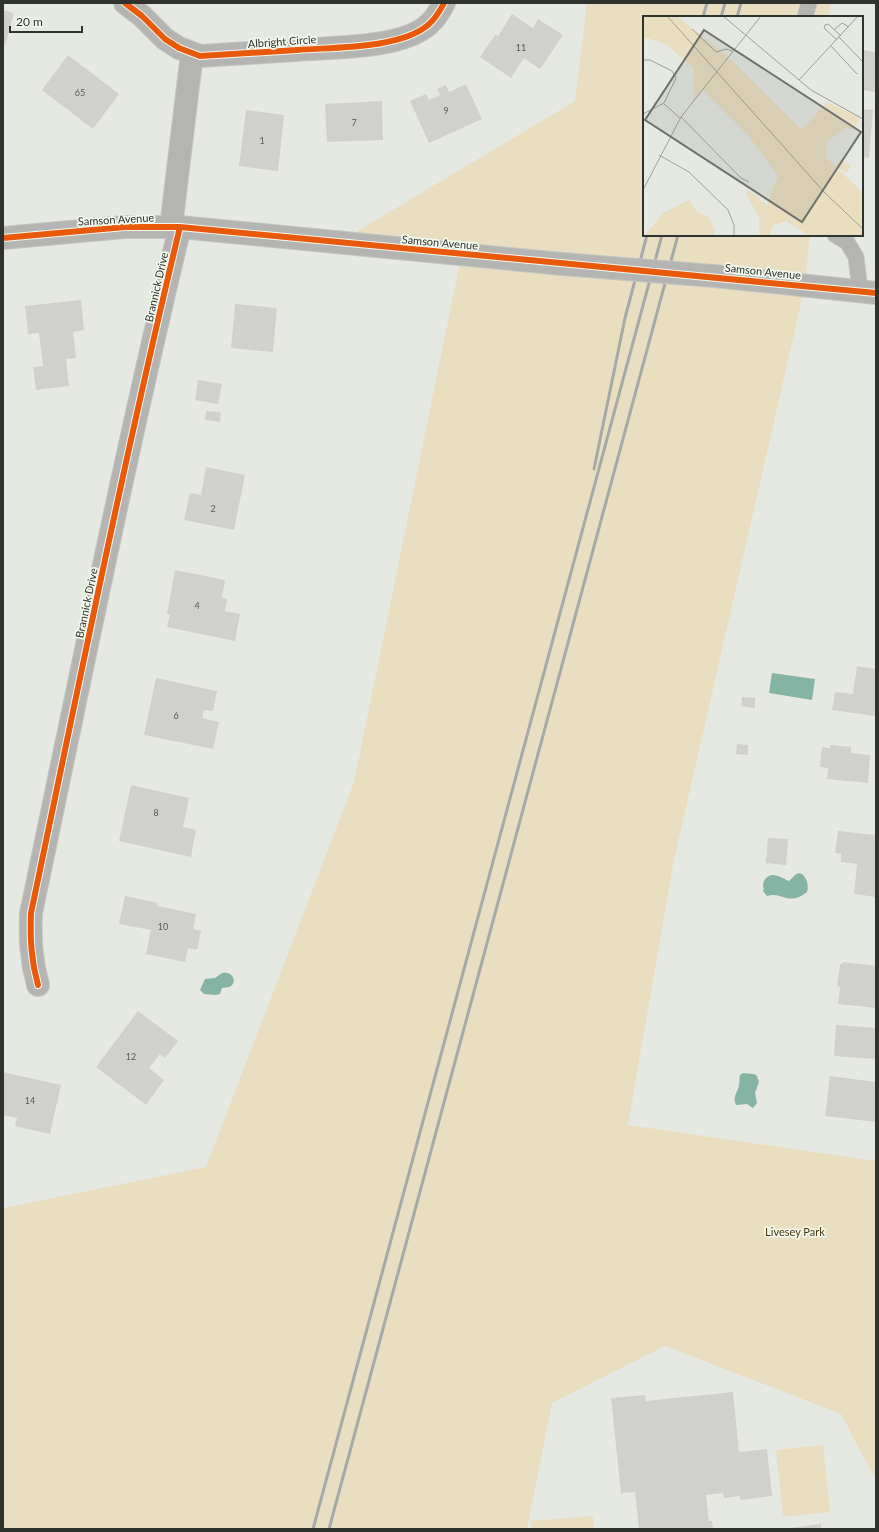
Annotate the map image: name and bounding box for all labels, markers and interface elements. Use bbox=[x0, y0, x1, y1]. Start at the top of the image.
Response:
scale bar bbox=[10, 8, 82, 34]
text: 20 m bbox=[16, 14, 43, 29]
inset map bbox=[643, 16, 863, 236]
street label: Albright Circle bbox=[247, 32, 317, 50]
house number: 11 bbox=[516, 42, 526, 53]
house number: 65 bbox=[75, 87, 85, 98]
house number: 9 bbox=[443, 105, 449, 116]
house number: 7 bbox=[351, 117, 357, 128]
house number: 1 bbox=[259, 135, 265, 146]
street label: Samson Avenue bbox=[78, 210, 155, 227]
street label: Samson Avenue bbox=[401, 232, 479, 252]
street label: Brannick Drive bbox=[142, 251, 170, 323]
street label: Samson Avenue bbox=[724, 261, 802, 281]
house number: 2 bbox=[210, 503, 216, 514]
street label: Brannick Drive bbox=[72, 567, 100, 639]
house number: 4 bbox=[194, 600, 200, 611]
house number: 6 bbox=[173, 710, 179, 721]
house number: 8 bbox=[153, 807, 159, 818]
house number: 10 bbox=[158, 921, 168, 932]
house number: 12 bbox=[126, 1051, 136, 1062]
house number: 14 bbox=[25, 1095, 35, 1106]
park label: Livesey Park bbox=[765, 1225, 825, 1238]

